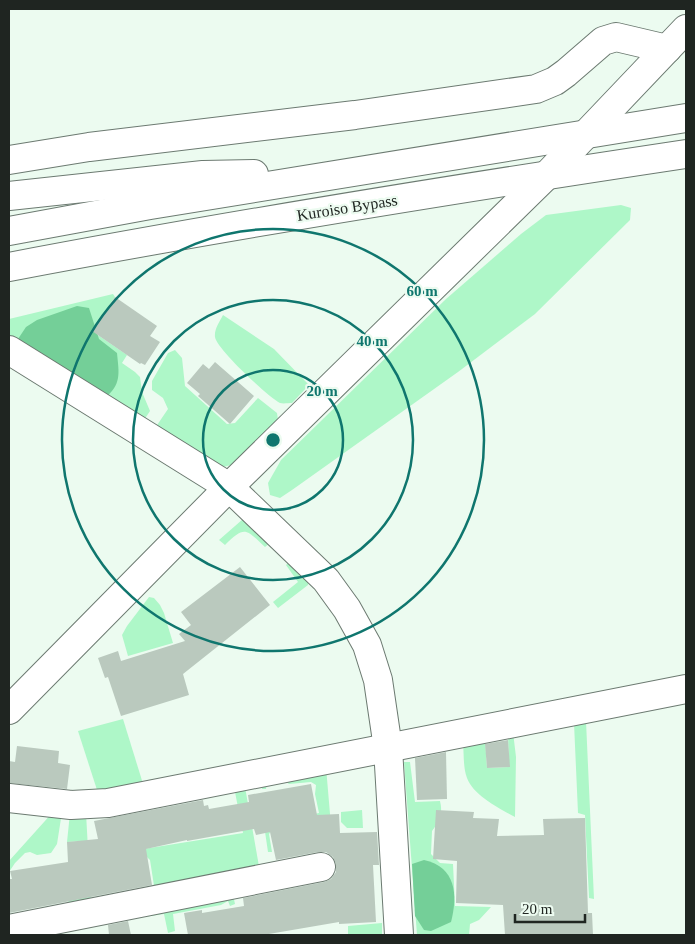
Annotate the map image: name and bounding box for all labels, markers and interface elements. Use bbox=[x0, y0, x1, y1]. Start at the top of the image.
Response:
street label: Kuroiso Bypass bbox=[295, 191, 399, 225]
text: 60 m bbox=[406, 283, 438, 299]
text: 40 m bbox=[356, 333, 388, 349]
text: 20 m bbox=[306, 383, 338, 399]
centre of rings bbox=[264, 431, 282, 449]
scale bar bbox=[515, 892, 585, 924]
text: 20 m bbox=[522, 901, 553, 917]

